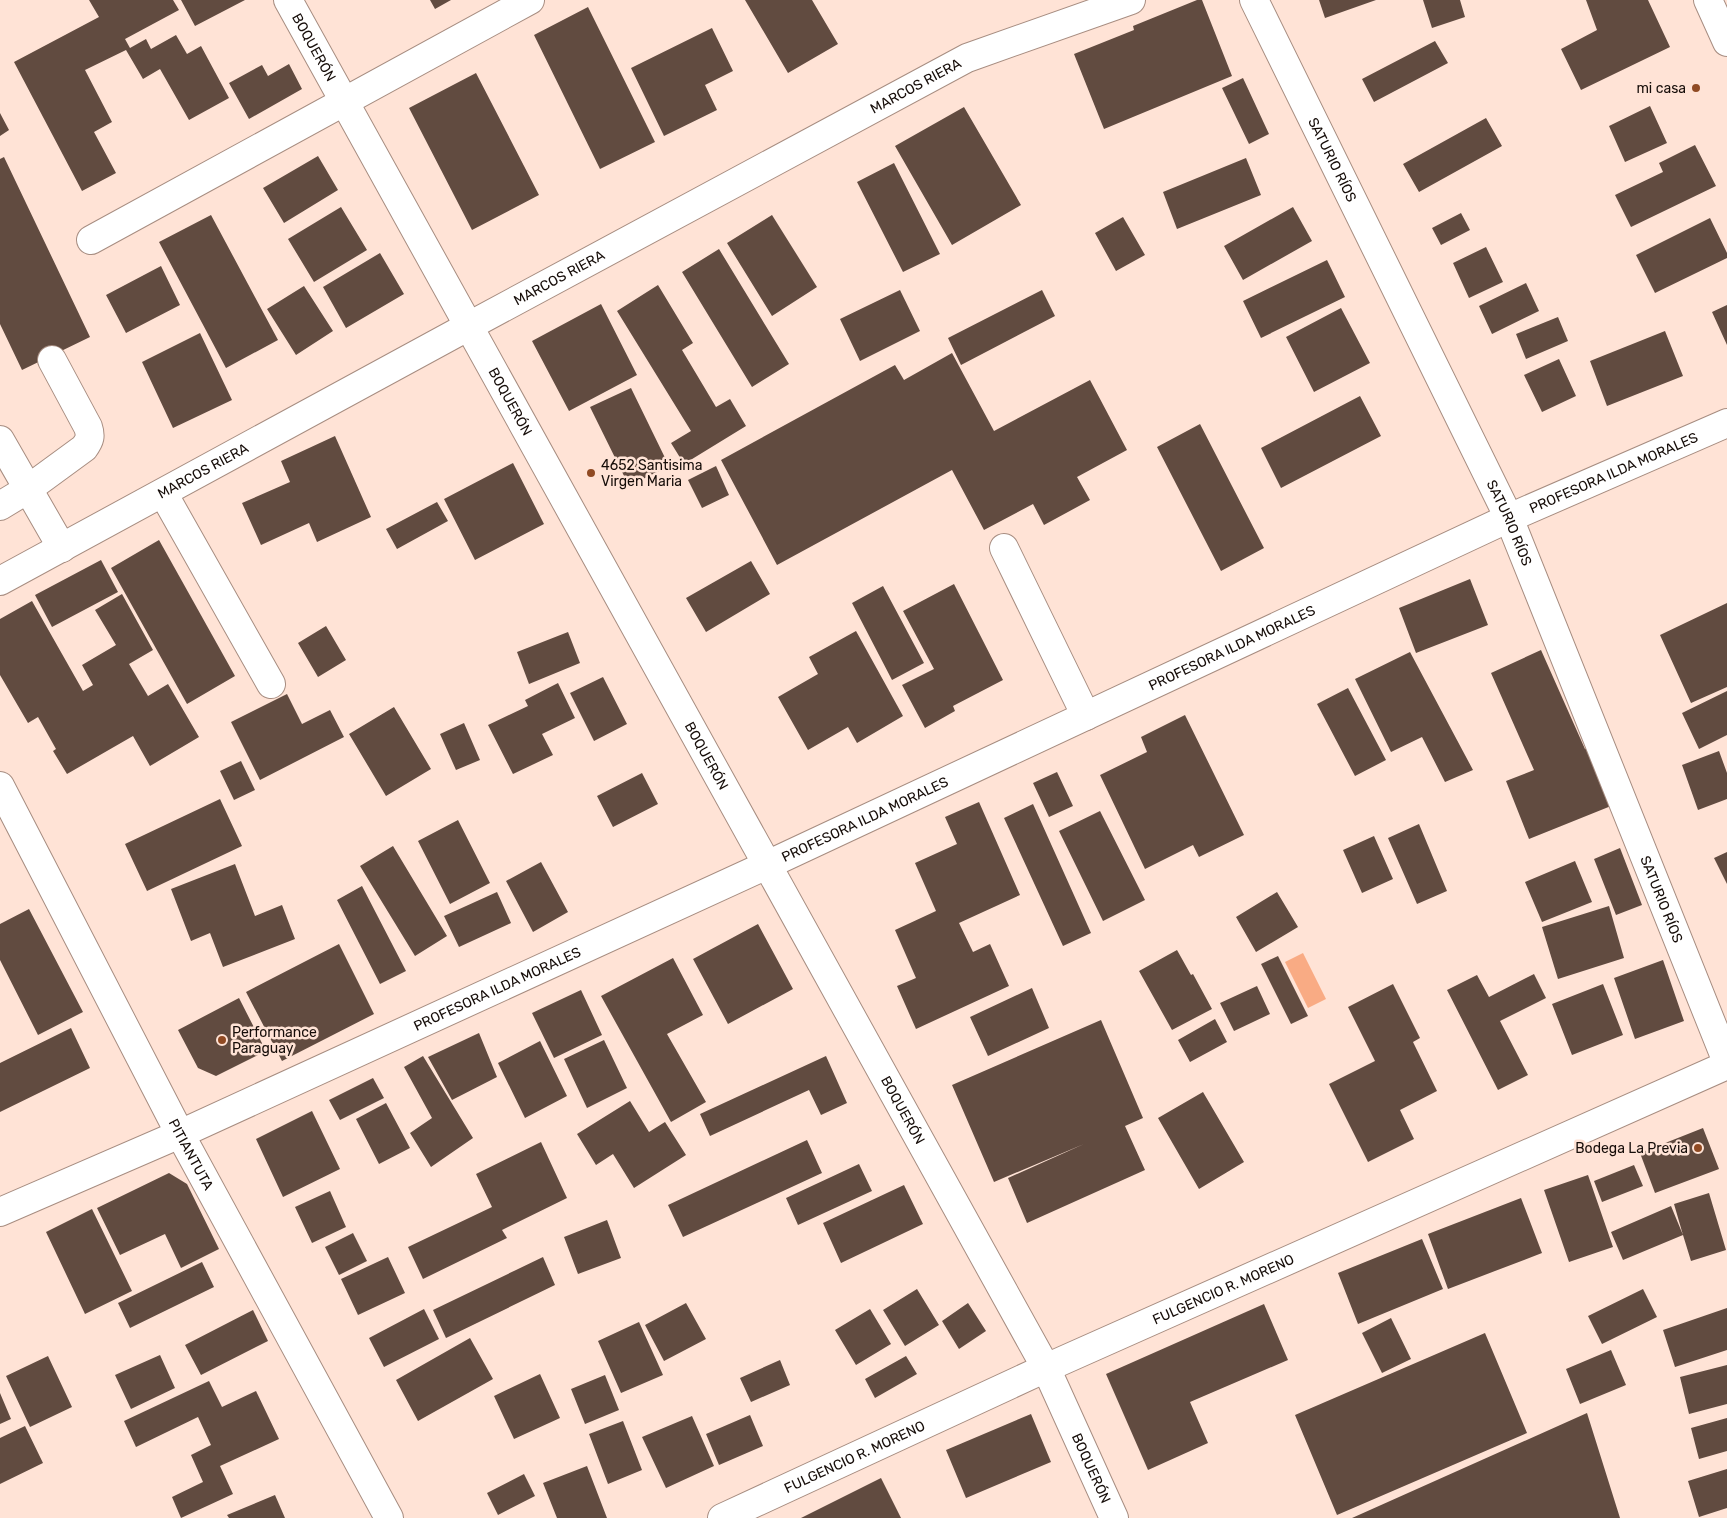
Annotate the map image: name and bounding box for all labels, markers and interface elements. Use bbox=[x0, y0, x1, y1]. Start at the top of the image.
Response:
street label: BOQUERÓN bbox=[288, 11, 339, 84]
street label: MARCOS RIERA bbox=[867, 54, 965, 117]
place label: mi casa bbox=[1636, 80, 1686, 97]
marker: mi casa bbox=[1690, 82, 1702, 94]
street label: SATURIO RÍOS bbox=[1304, 115, 1360, 205]
street label: MARCOS RIERA bbox=[511, 246, 608, 309]
street label: BOQUERÓN bbox=[484, 365, 536, 439]
street label: PROFESORA ILDA MORALES bbox=[1527, 429, 1701, 517]
street label: MARCOS RIERA bbox=[155, 439, 252, 503]
place label: 4652 Santisima Virgen Maria bbox=[601, 457, 702, 490]
marker: 4652 Santisima Virgen Maria bbox=[585, 467, 597, 479]
street label: SATURIO RÍOS bbox=[1483, 477, 1535, 569]
street label: PROFESORA ILDA MORALES bbox=[1146, 602, 1318, 694]
street label: BOQUERÓN bbox=[681, 719, 732, 793]
street label: PROFESORA ILDA MORALES bbox=[779, 773, 951, 866]
street label: SATURIO RÍOS bbox=[1636, 853, 1686, 945]
street label: PROFESORA ILDA MORALES bbox=[411, 943, 584, 1035]
place label: Performance Paraguay bbox=[232, 1024, 317, 1057]
marker: Performance Paraguay bbox=[216, 1034, 228, 1046]
street label: BOQUERÓN bbox=[877, 1073, 928, 1147]
street label: PITIANTUTA bbox=[165, 1116, 217, 1194]
place label: Bodega La Previa bbox=[1575, 1140, 1688, 1157]
marker: Bodega La Previa bbox=[1692, 1142, 1704, 1154]
street label: FULGENCIO R. MORENO bbox=[1150, 1251, 1297, 1329]
street label: FULGENCIO R. MORENO bbox=[782, 1417, 928, 1497]
street label: BOQUERÓN bbox=[1068, 1431, 1114, 1506]

